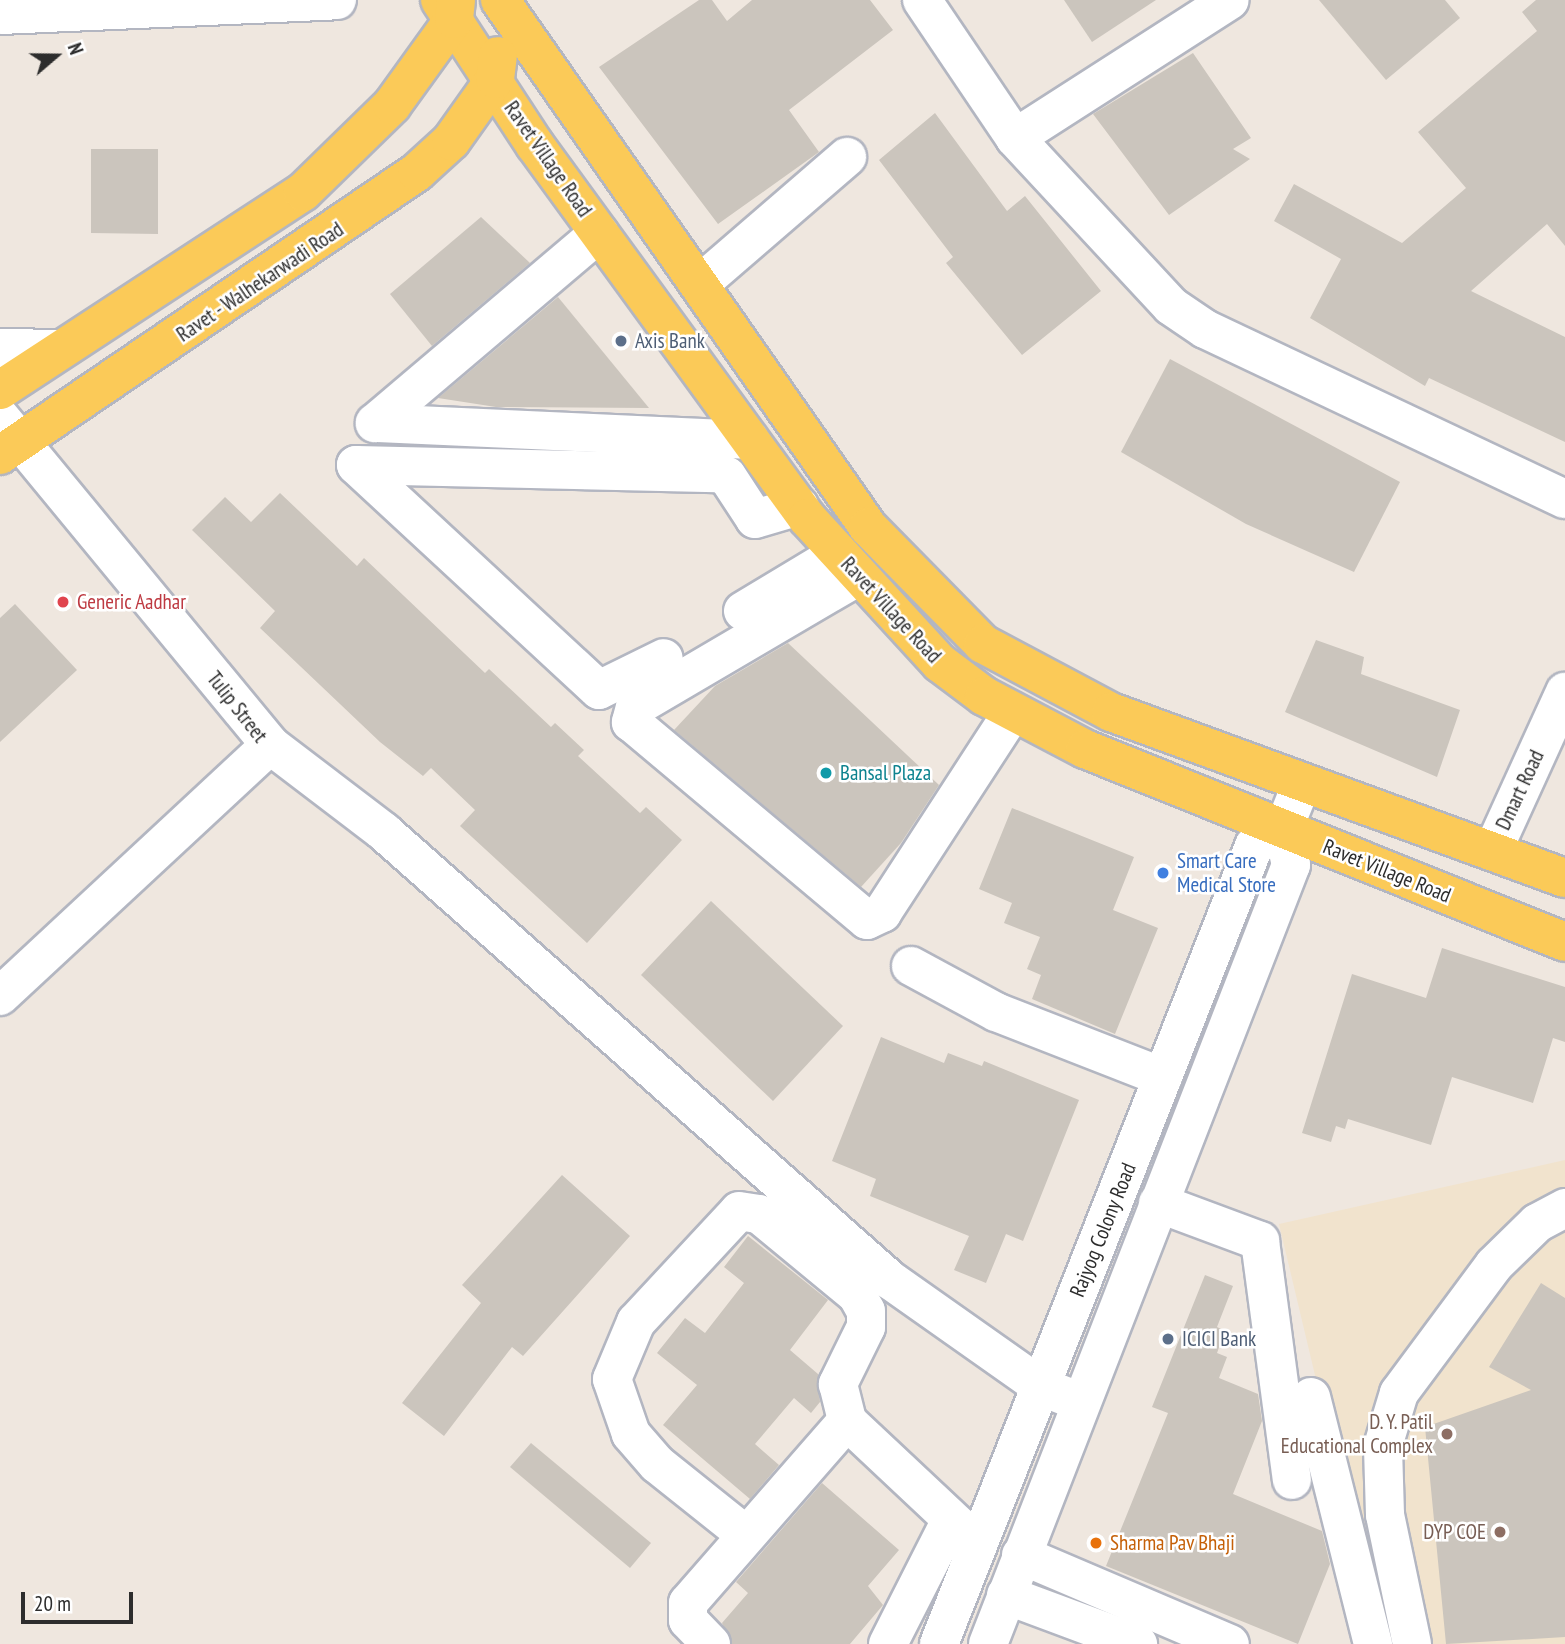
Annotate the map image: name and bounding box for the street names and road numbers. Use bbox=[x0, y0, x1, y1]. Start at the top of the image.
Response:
street label: Ravet Village Road bbox=[499, 96, 597, 222]
street label: Ravet - Walhekarwadi Road bbox=[171, 216, 349, 348]
street label: Ravet Village Road bbox=[835, 552, 947, 668]
street label: Tulip Street bbox=[201, 666, 273, 748]
street label: Dmart Road bbox=[1491, 746, 1549, 834]
street label: Ravet Village Road bbox=[1319, 834, 1455, 908]
street label: Rajyog Colony Road bbox=[1065, 1159, 1141, 1301]

